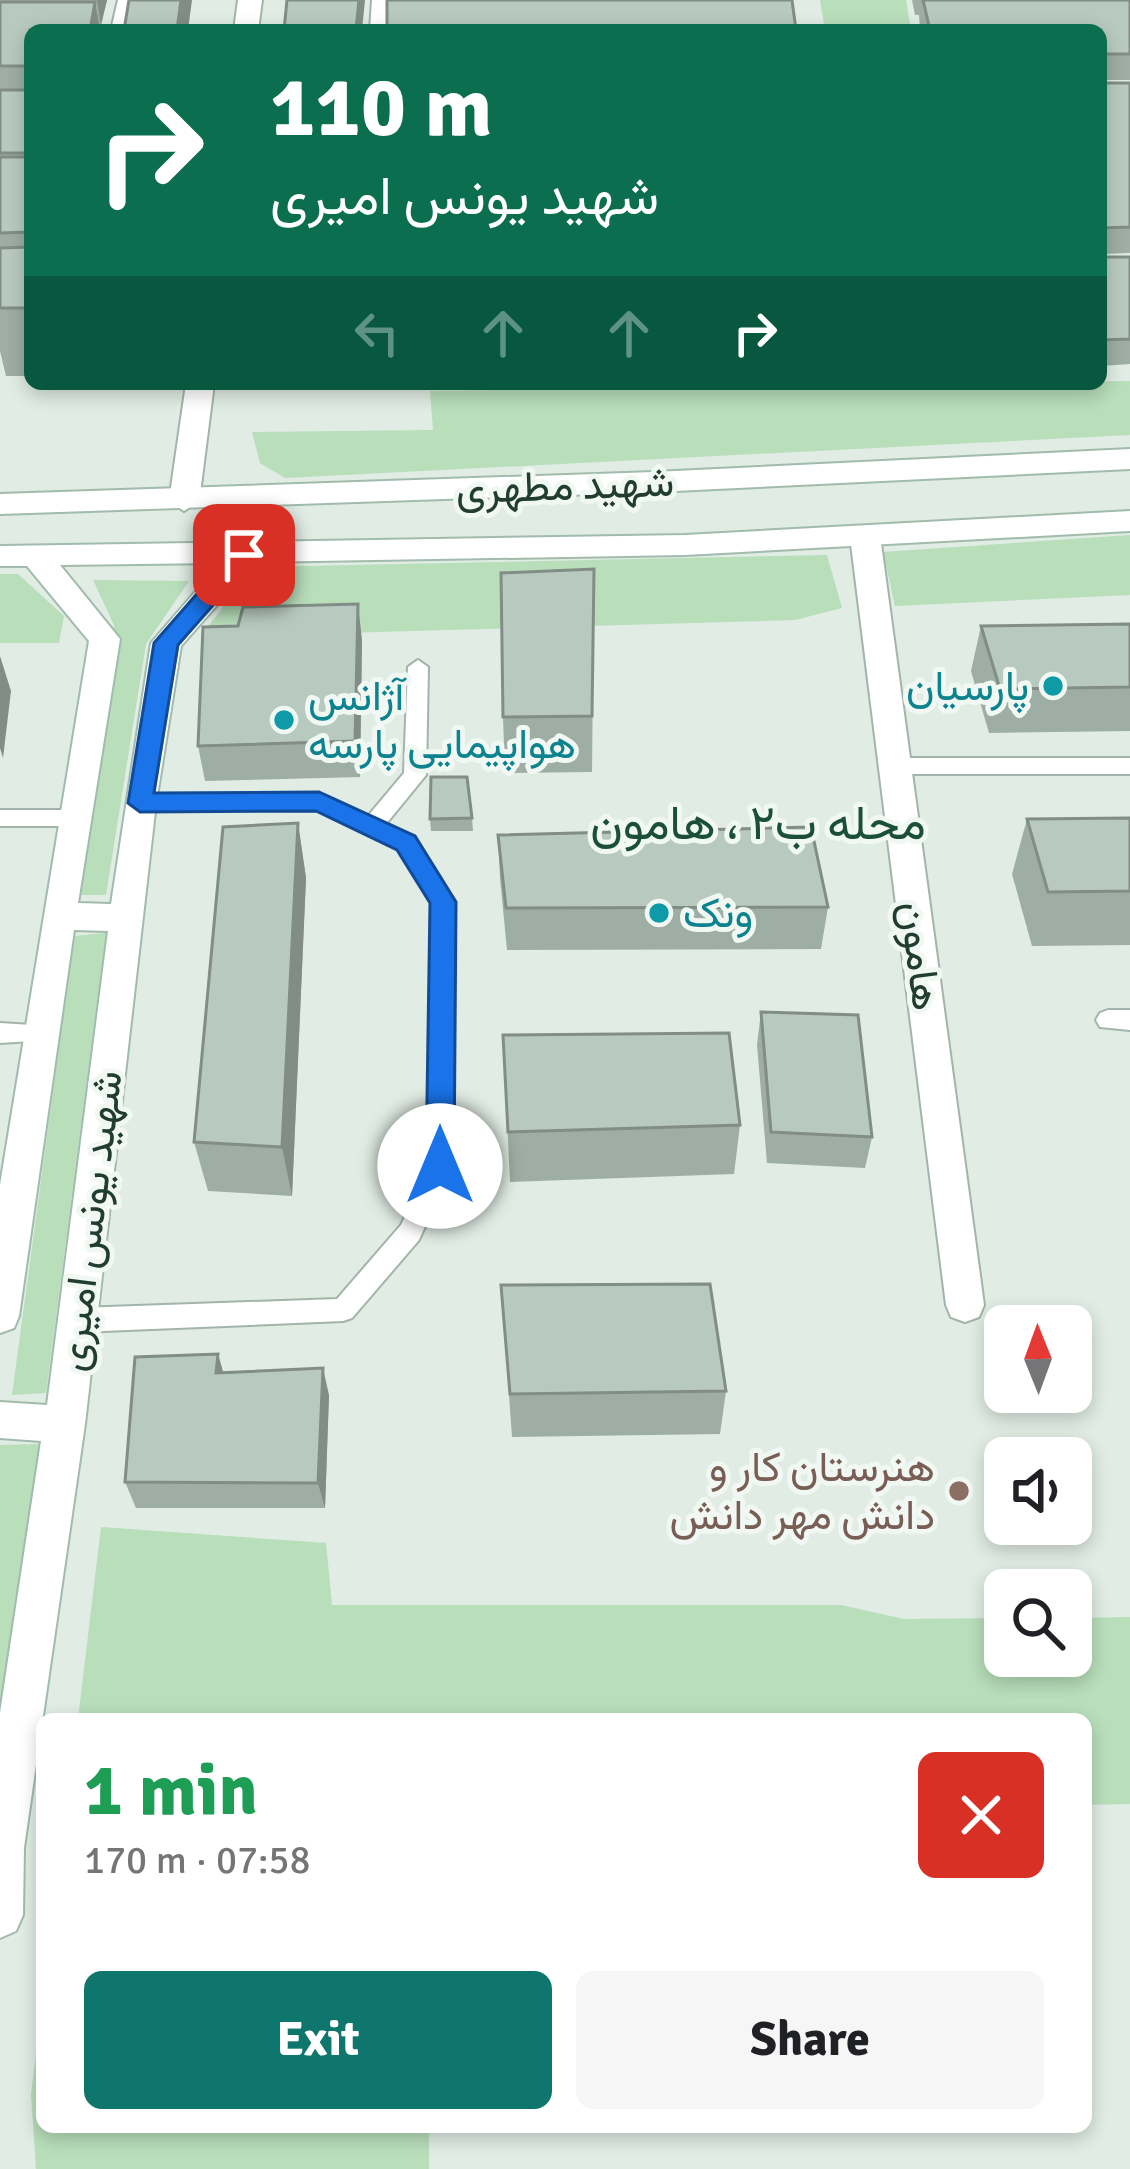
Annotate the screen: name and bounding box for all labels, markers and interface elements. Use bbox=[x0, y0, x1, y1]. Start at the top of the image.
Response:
text: 110 m bbox=[270, 56, 492, 160]
icon: right bbox=[72, 72, 228, 228]
text: شهید یونس امیری bbox=[270, 163, 659, 230]
icon: left bbox=[344, 300, 410, 366]
icon: ahead bbox=[470, 300, 536, 366]
icon: ahead bbox=[596, 300, 662, 366]
icon: right bbox=[722, 300, 788, 366]
street label: شهید مطهری bbox=[455, 457, 675, 515]
pin bbox=[193, 504, 295, 606]
icon: arrive bbox=[211, 522, 277, 588]
place label: پارسیان bbox=[906, 661, 1029, 714]
place label: آژانس هواپیمایی پارسه bbox=[308, 671, 576, 772]
marker: پارسیان bbox=[1040, 673, 1066, 699]
marker: آژانس هواپیمایی پارسه bbox=[271, 707, 297, 733]
district label: محله ب۲ ، هامون bbox=[590, 794, 926, 853]
place label: ونک bbox=[683, 888, 753, 939]
street label: هامون bbox=[888, 898, 952, 1014]
marker: ونک bbox=[646, 900, 672, 926]
street label: شهید یونس امیری bbox=[46, 1068, 134, 1374]
position arrow bbox=[377, 1103, 503, 1229]
north arrow bbox=[984, 1305, 1092, 1413]
map controls bbox=[984, 1305, 1092, 1677]
button: sound bbox=[984, 1437, 1092, 1545]
place label: هنرستان کار و دانش مهر دانش bbox=[669, 1442, 935, 1541]
marker: هنرستان کار و دانش مهر دانش bbox=[946, 1478, 972, 1504]
button: search bbox=[984, 1569, 1092, 1677]
text: 1 min bbox=[84, 1746, 258, 1835]
button: close bbox=[918, 1752, 1044, 1878]
text: 170 m · 07:58 bbox=[84, 1836, 311, 1884]
button: Exit bbox=[84, 1971, 552, 2109]
button: Share bbox=[576, 1971, 1044, 2109]

